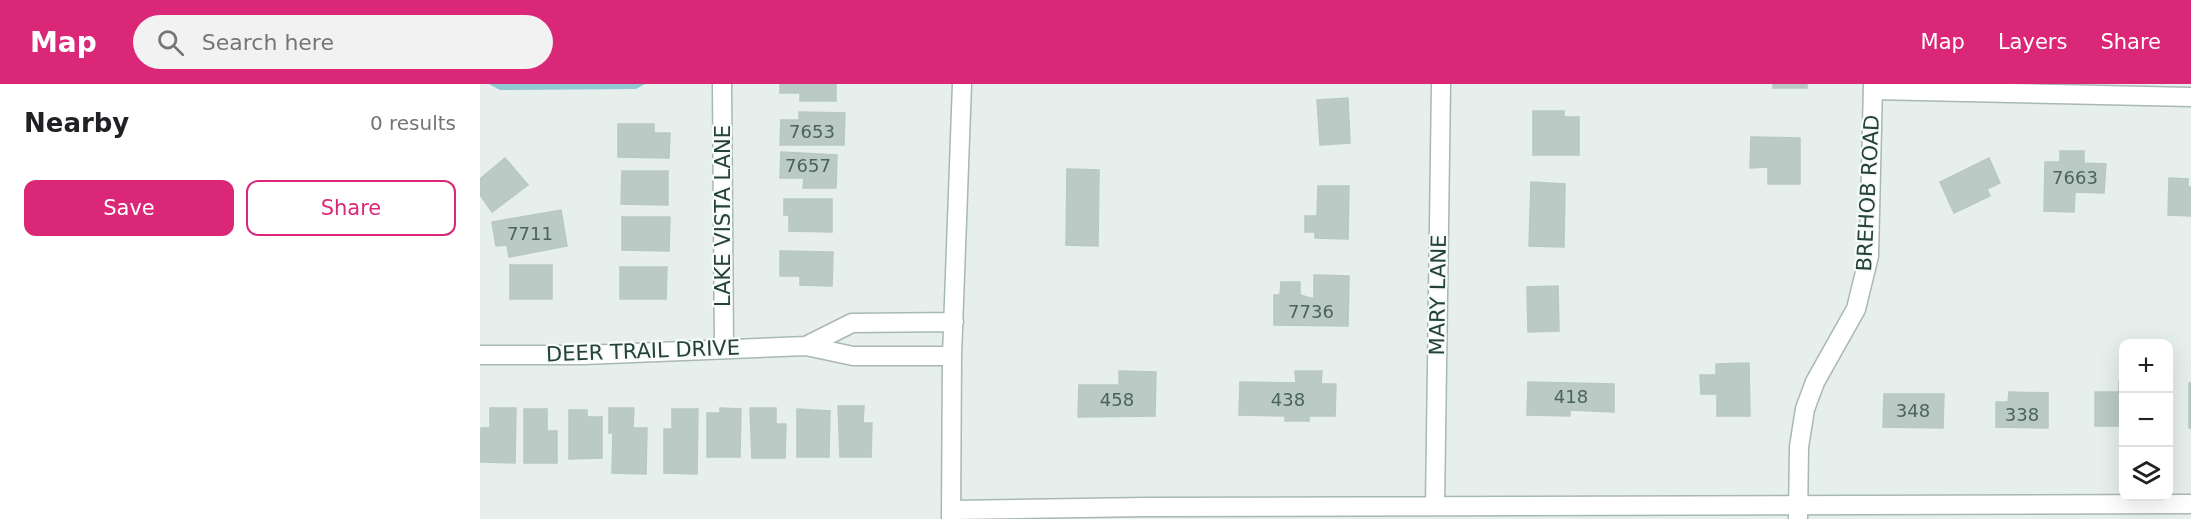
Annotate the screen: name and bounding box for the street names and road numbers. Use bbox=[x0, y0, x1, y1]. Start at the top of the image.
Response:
street label: BREHOB ROAD bbox=[1852, 114, 1884, 272]
street label: LAKE VISTA LANE bbox=[711, 125, 735, 307]
street label: MARY LANE bbox=[1425, 234, 1451, 356]
street label: DEER TRAIL DRIVE bbox=[546, 336, 740, 366]

